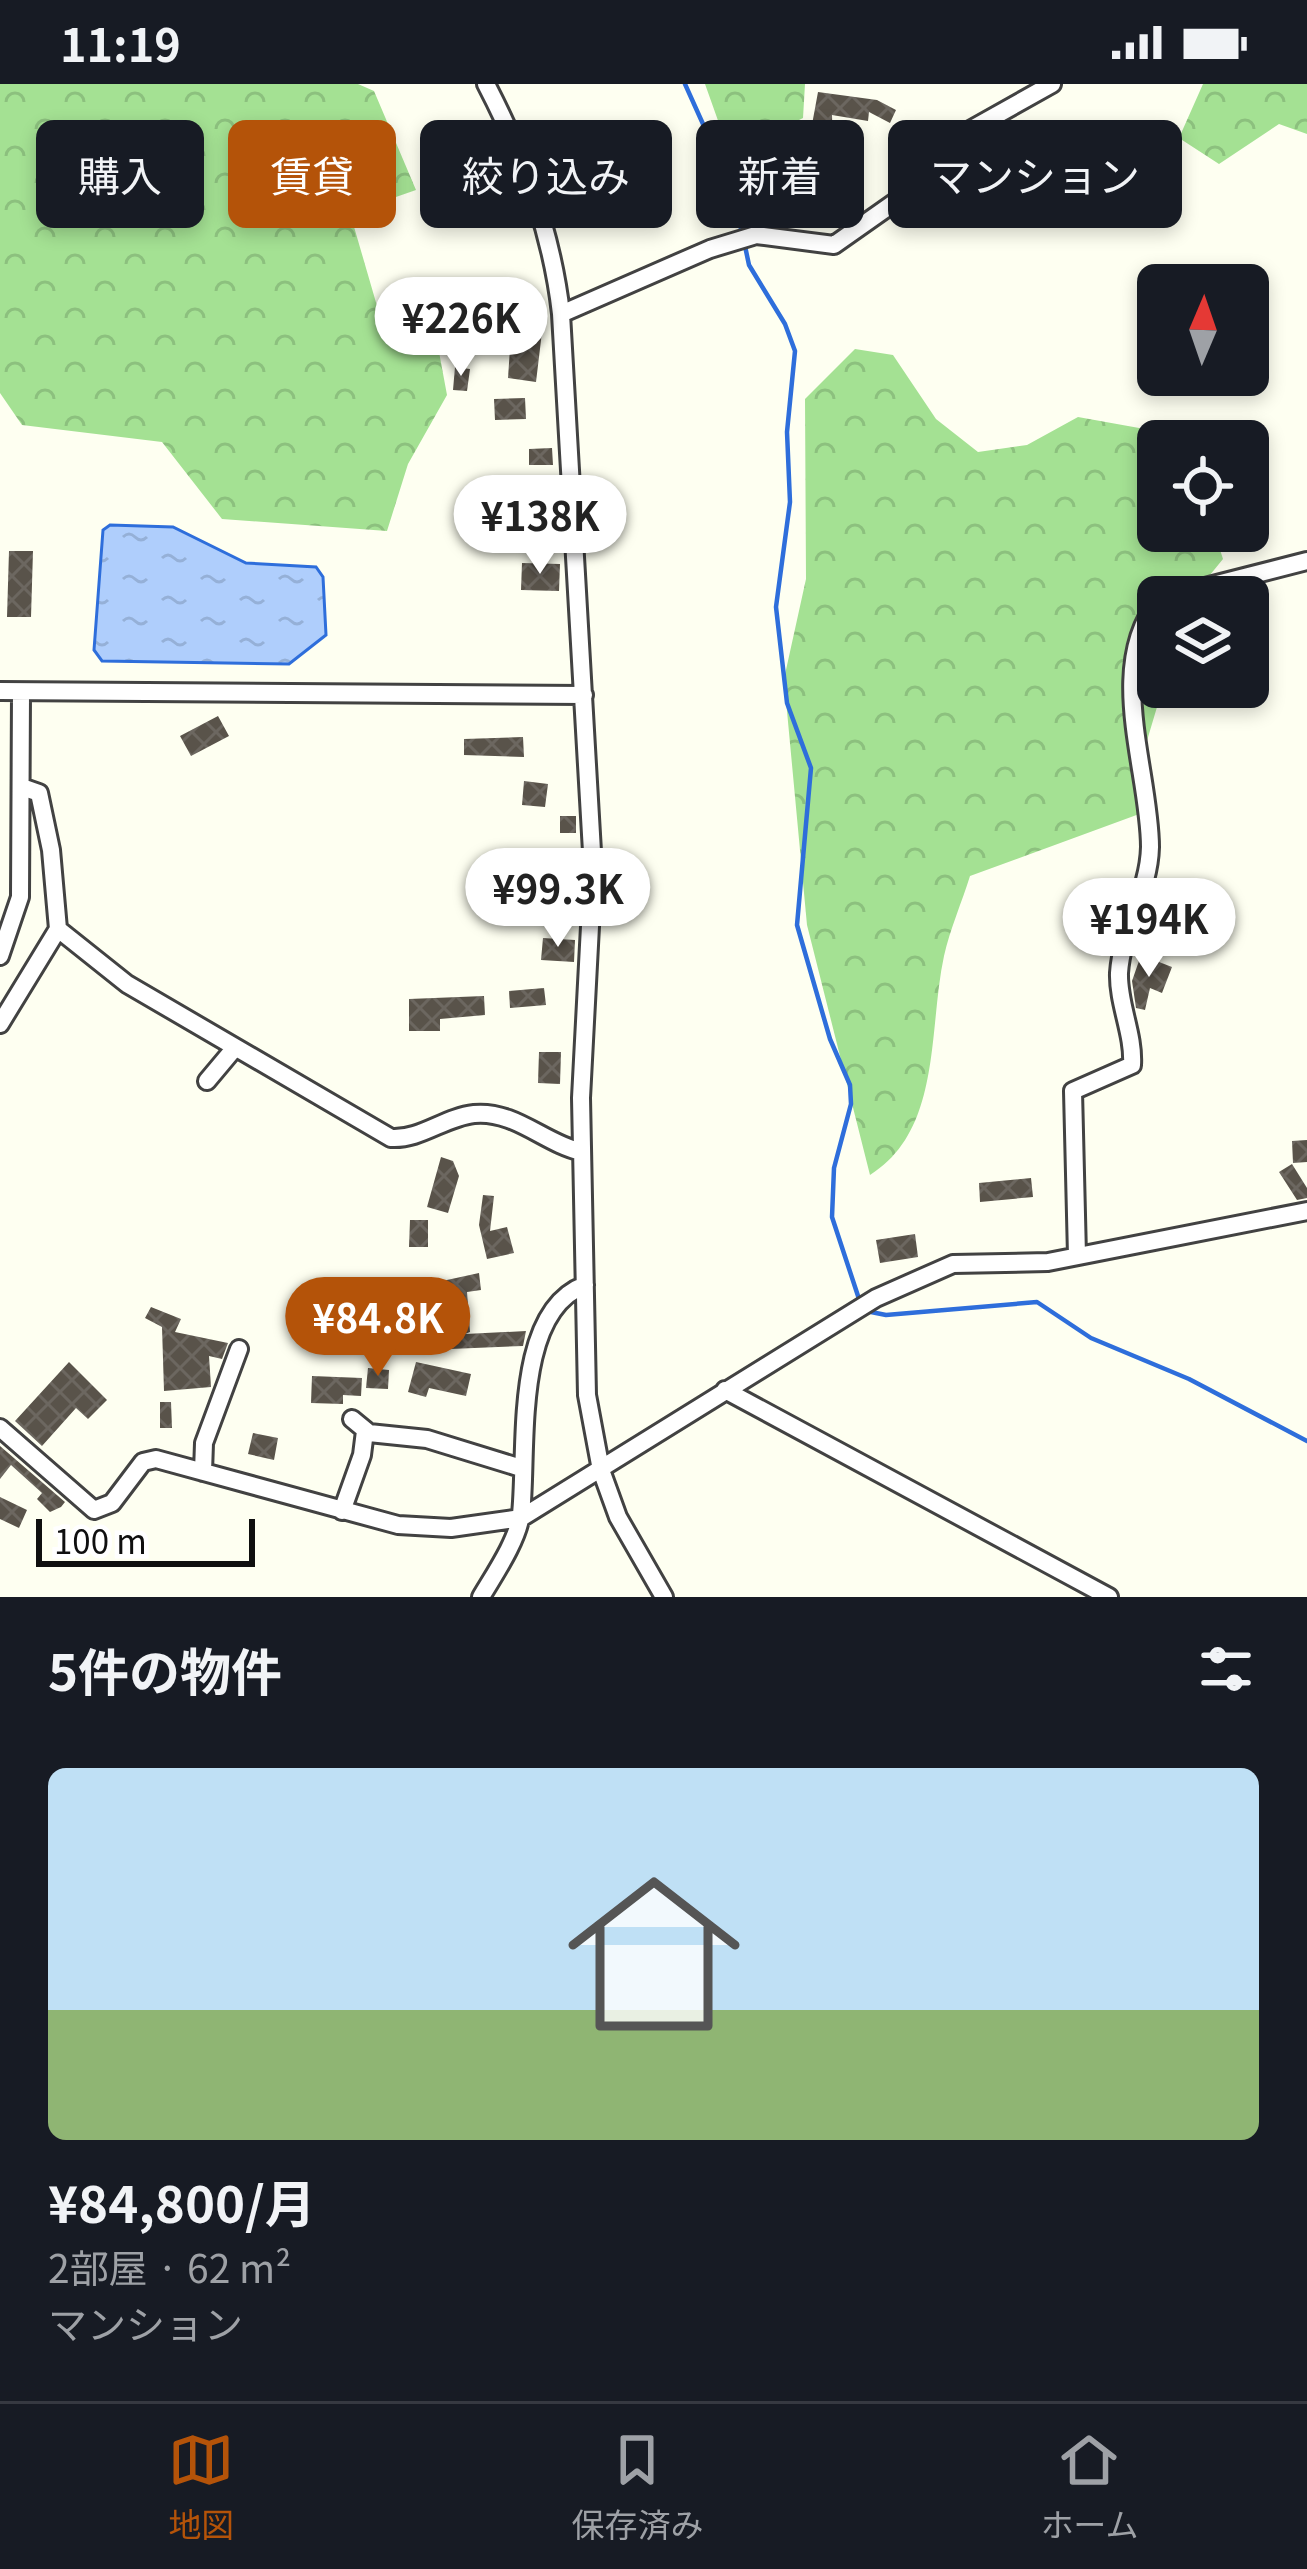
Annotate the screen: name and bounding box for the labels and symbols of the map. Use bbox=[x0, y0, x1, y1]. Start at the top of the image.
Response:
north arrow bbox=[1137, 264, 1269, 396]
pin: ¥226K bbox=[377, 277, 545, 379]
pin: ¥138K bbox=[456, 475, 624, 577]
pin: ¥99.3K bbox=[460, 848, 656, 950]
pin: ¥194K bbox=[1065, 878, 1233, 980]
pin: ¥84.8K bbox=[280, 1277, 476, 1379]
scale bar bbox=[36, 1513, 255, 1566]

